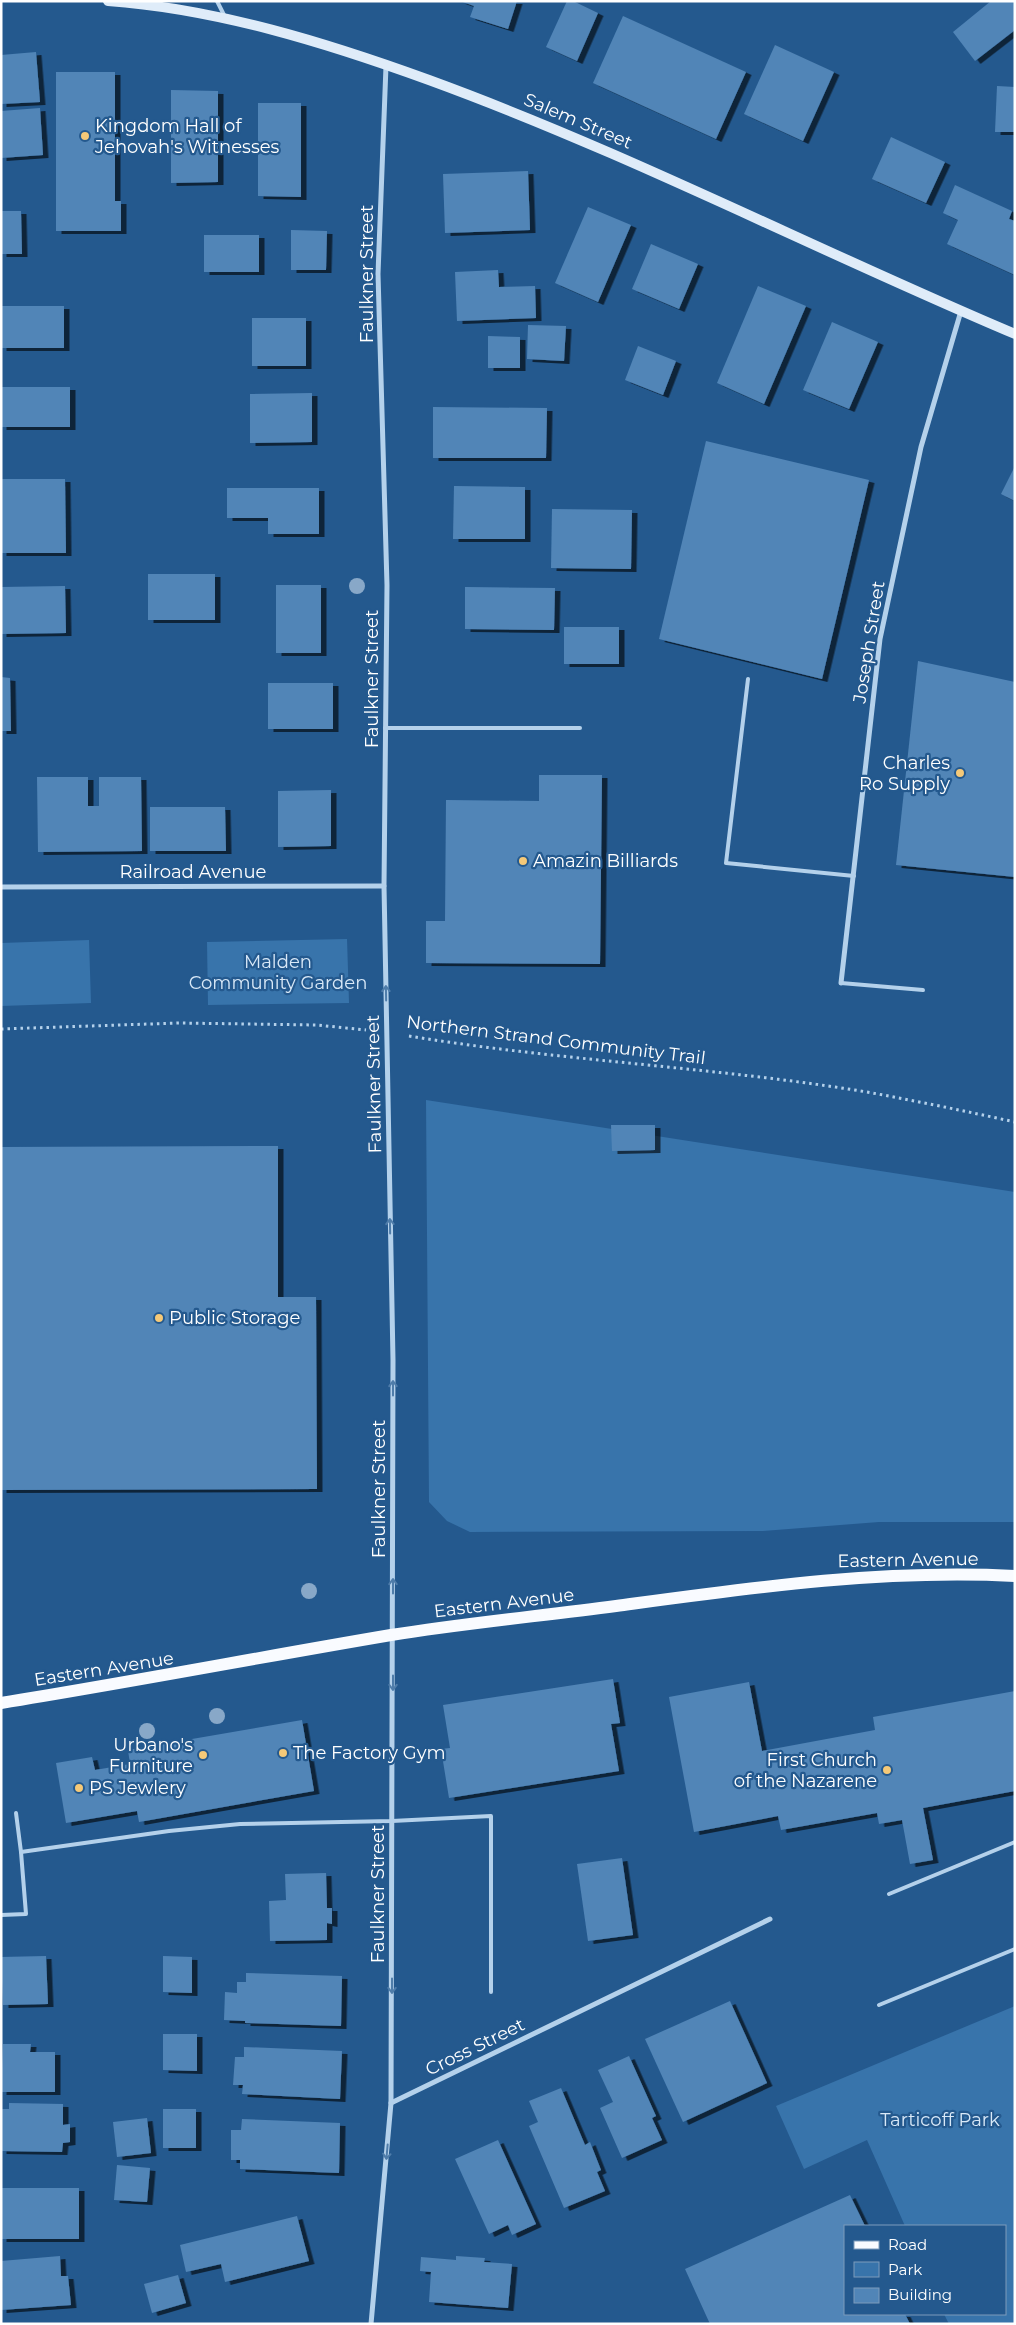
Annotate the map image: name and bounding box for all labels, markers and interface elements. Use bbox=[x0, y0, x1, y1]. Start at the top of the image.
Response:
street label: Salem Street bbox=[520, 88, 636, 154]
place label: Kingdom Hall of Jehovah's Witnesses bbox=[94, 115, 280, 158]
marker: Kingdom Hall of Jehovah's Witnesses bbox=[79, 130, 91, 142]
street label: Faulkner Street bbox=[356, 205, 378, 343]
street label: Joseph Street bbox=[848, 579, 890, 706]
street label: Faulkner Street bbox=[361, 610, 383, 748]
place label: Charles Ro Supply bbox=[859, 752, 950, 795]
marker: Charles Ro Supply bbox=[954, 767, 966, 779]
place label: Amazin Billiards bbox=[533, 850, 678, 872]
marker: Amazin Billiards bbox=[517, 855, 529, 867]
street label: Railroad Avenue bbox=[120, 861, 267, 883]
park label: Malden Community Garden bbox=[189, 951, 367, 994]
one-way arrow bbox=[381, 986, 390, 1002]
street label: Northern Strand Community Trail bbox=[405, 1011, 707, 1069]
street label: Faulkner Street bbox=[362, 1015, 386, 1153]
one-way arrow bbox=[385, 1218, 395, 1234]
place label: Public Storage bbox=[169, 1307, 301, 1329]
marker: Public Storage bbox=[153, 1312, 165, 1324]
one-way arrow bbox=[388, 1381, 398, 1397]
street label: Faulkner Street bbox=[368, 1420, 390, 1558]
street label: Eastern Avenue bbox=[837, 1548, 979, 1572]
one-way arrow bbox=[388, 1578, 398, 1594]
street label: Eastern Avenue bbox=[433, 1583, 575, 1623]
street label: Eastern Avenue bbox=[33, 1647, 175, 1691]
one-way arrow bbox=[388, 1675, 398, 1691]
place label: Urbano's Furniture bbox=[109, 1734, 193, 1777]
place label: The Factory Gym bbox=[293, 1742, 446, 1764]
marker: The Factory Gym bbox=[277, 1747, 289, 1759]
marker: Urbano's Furniture bbox=[197, 1749, 209, 1761]
place label: First Church of the Nazarene bbox=[734, 1749, 877, 1792]
marker: First Church of the Nazarene bbox=[881, 1764, 893, 1776]
place label: PS Jewlery bbox=[89, 1777, 186, 1799]
marker: PS Jewlery bbox=[73, 1782, 85, 1794]
street label: Faulkner Street bbox=[367, 1825, 389, 1963]
one-way arrow bbox=[387, 1978, 397, 1994]
street label: Cross Street bbox=[422, 2013, 528, 2081]
park label: Tarticoff Park bbox=[880, 2109, 1000, 2131]
one-way arrow bbox=[382, 2144, 392, 2160]
legend bbox=[844, 2225, 1006, 2315]
text: Road bbox=[888, 2235, 927, 2254]
text: Park bbox=[888, 2260, 922, 2279]
text: Building bbox=[888, 2285, 952, 2304]

